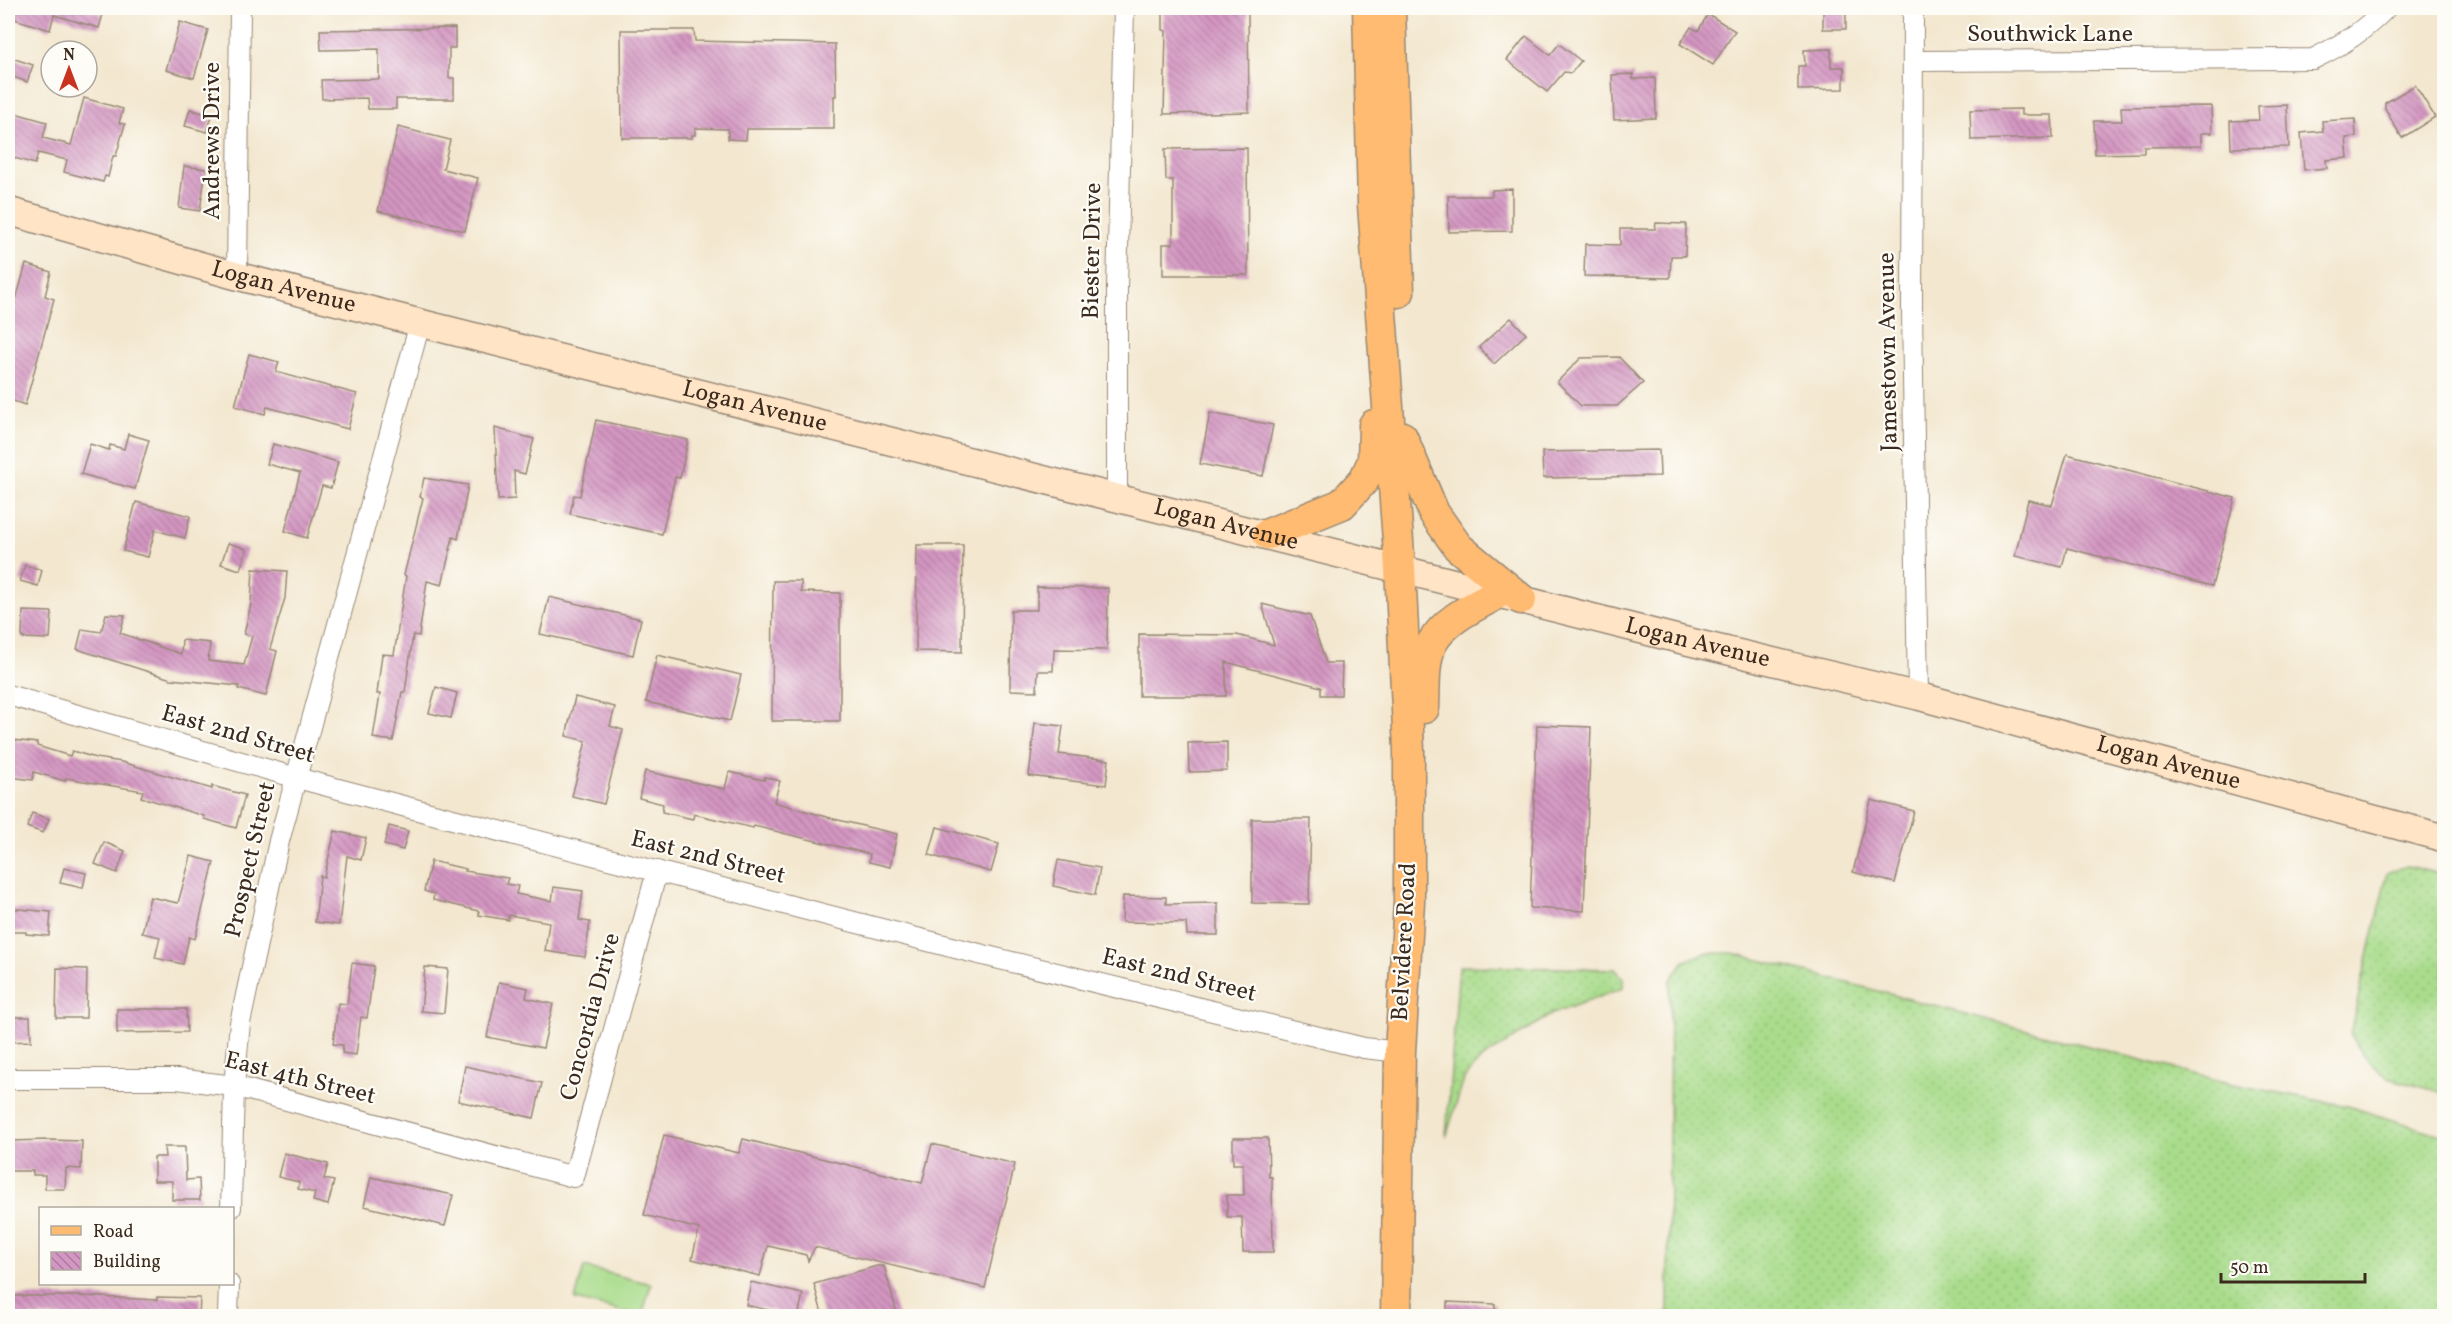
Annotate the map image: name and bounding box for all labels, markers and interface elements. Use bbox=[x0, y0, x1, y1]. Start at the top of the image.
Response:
street label: Southwick Lane bbox=[1967, 18, 2133, 52]
north arrow bbox=[39, 39, 99, 99]
text: N bbox=[63, 45, 75, 67]
street label: Andrews Drive bbox=[196, 62, 230, 220]
street label: Biester Drive bbox=[1075, 182, 1111, 320]
street label: Jamestown Avenue bbox=[1870, 252, 1908, 452]
street label: Logan Avenue bbox=[207, 253, 359, 323]
street label: Logan Avenue bbox=[679, 373, 831, 442]
street label: Logan Avenue bbox=[1150, 491, 1302, 560]
street label: Logan Avenue bbox=[1621, 609, 1773, 677]
street label: East 2nd Street bbox=[157, 697, 319, 773]
street label: Logan Avenue bbox=[2092, 728, 2244, 799]
street label: Prospect Street bbox=[217, 779, 285, 941]
street label: East 2nd Street bbox=[627, 822, 789, 894]
street label: Belvidere Road bbox=[1384, 862, 1426, 1022]
street label: Concordia Drive bbox=[552, 929, 630, 1105]
street label: East 2nd Street bbox=[1098, 940, 1260, 1012]
street label: East 4th Street bbox=[221, 1044, 379, 1114]
legend bbox=[39, 1207, 234, 1285]
text: Road bbox=[93, 1220, 134, 1245]
scale bar bbox=[2221, 1246, 2365, 1284]
text: Building bbox=[93, 1250, 161, 1275]
text: 50 m bbox=[2230, 1256, 2269, 1281]

